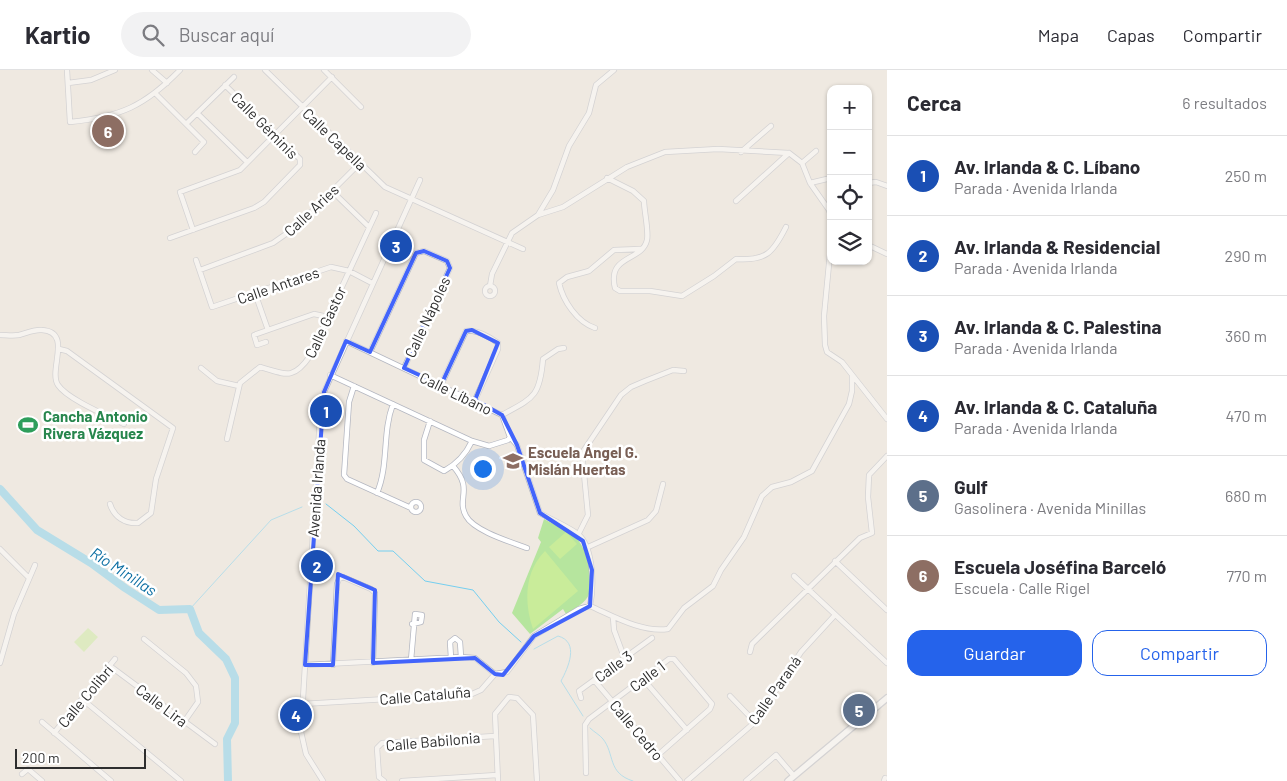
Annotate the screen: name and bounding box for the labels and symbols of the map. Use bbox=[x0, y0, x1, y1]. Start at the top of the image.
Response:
street label: Calle Géminis bbox=[228, 88, 302, 162]
street label: Calle Capella bbox=[299, 104, 371, 174]
pin: 6 bbox=[92, 112, 124, 150]
street label: Calle Aries bbox=[280, 180, 342, 240]
pin: 3 bbox=[380, 227, 412, 265]
street label: Calle Antares bbox=[235, 263, 321, 307]
street label: Calle Nápoles bbox=[400, 274, 454, 360]
street label: Calle Gastor bbox=[300, 283, 350, 361]
street label: Calle Líbano bbox=[417, 368, 495, 418]
pin: 1 bbox=[310, 392, 342, 430]
place label: Cancha Antonio Rivera Vázquez bbox=[43, 407, 148, 442]
sports icon: Cancha Antonio Rivera Vázquez bbox=[17, 414, 39, 436]
street label: Avenida Irlanda bbox=[304, 438, 328, 538]
place label: Escuela Ángel G. Mislán Huertas bbox=[528, 443, 638, 478]
school or university icon: Escuela Ángel G. Mislán Huertas bbox=[502, 450, 524, 472]
your location bbox=[470, 456, 496, 482]
water label: Río Minillas bbox=[87, 543, 161, 600]
pin: 2 bbox=[301, 547, 333, 585]
street label: Calle 3 bbox=[591, 646, 635, 686]
street label: Calle Paraná bbox=[744, 652, 804, 728]
street label: Calle 1 bbox=[626, 657, 668, 695]
street label: Calle Colibrí bbox=[54, 661, 116, 731]
street label: Calle Lira bbox=[133, 680, 191, 730]
street label: Calle Cataluña bbox=[379, 682, 471, 708]
pin: 5 bbox=[843, 691, 875, 729]
pin: 4 bbox=[280, 696, 312, 734]
street label: Calle Cedro bbox=[607, 696, 667, 764]
street label: Calle Babilonia bbox=[385, 728, 481, 754]
scale bar bbox=[15, 746, 146, 769]

